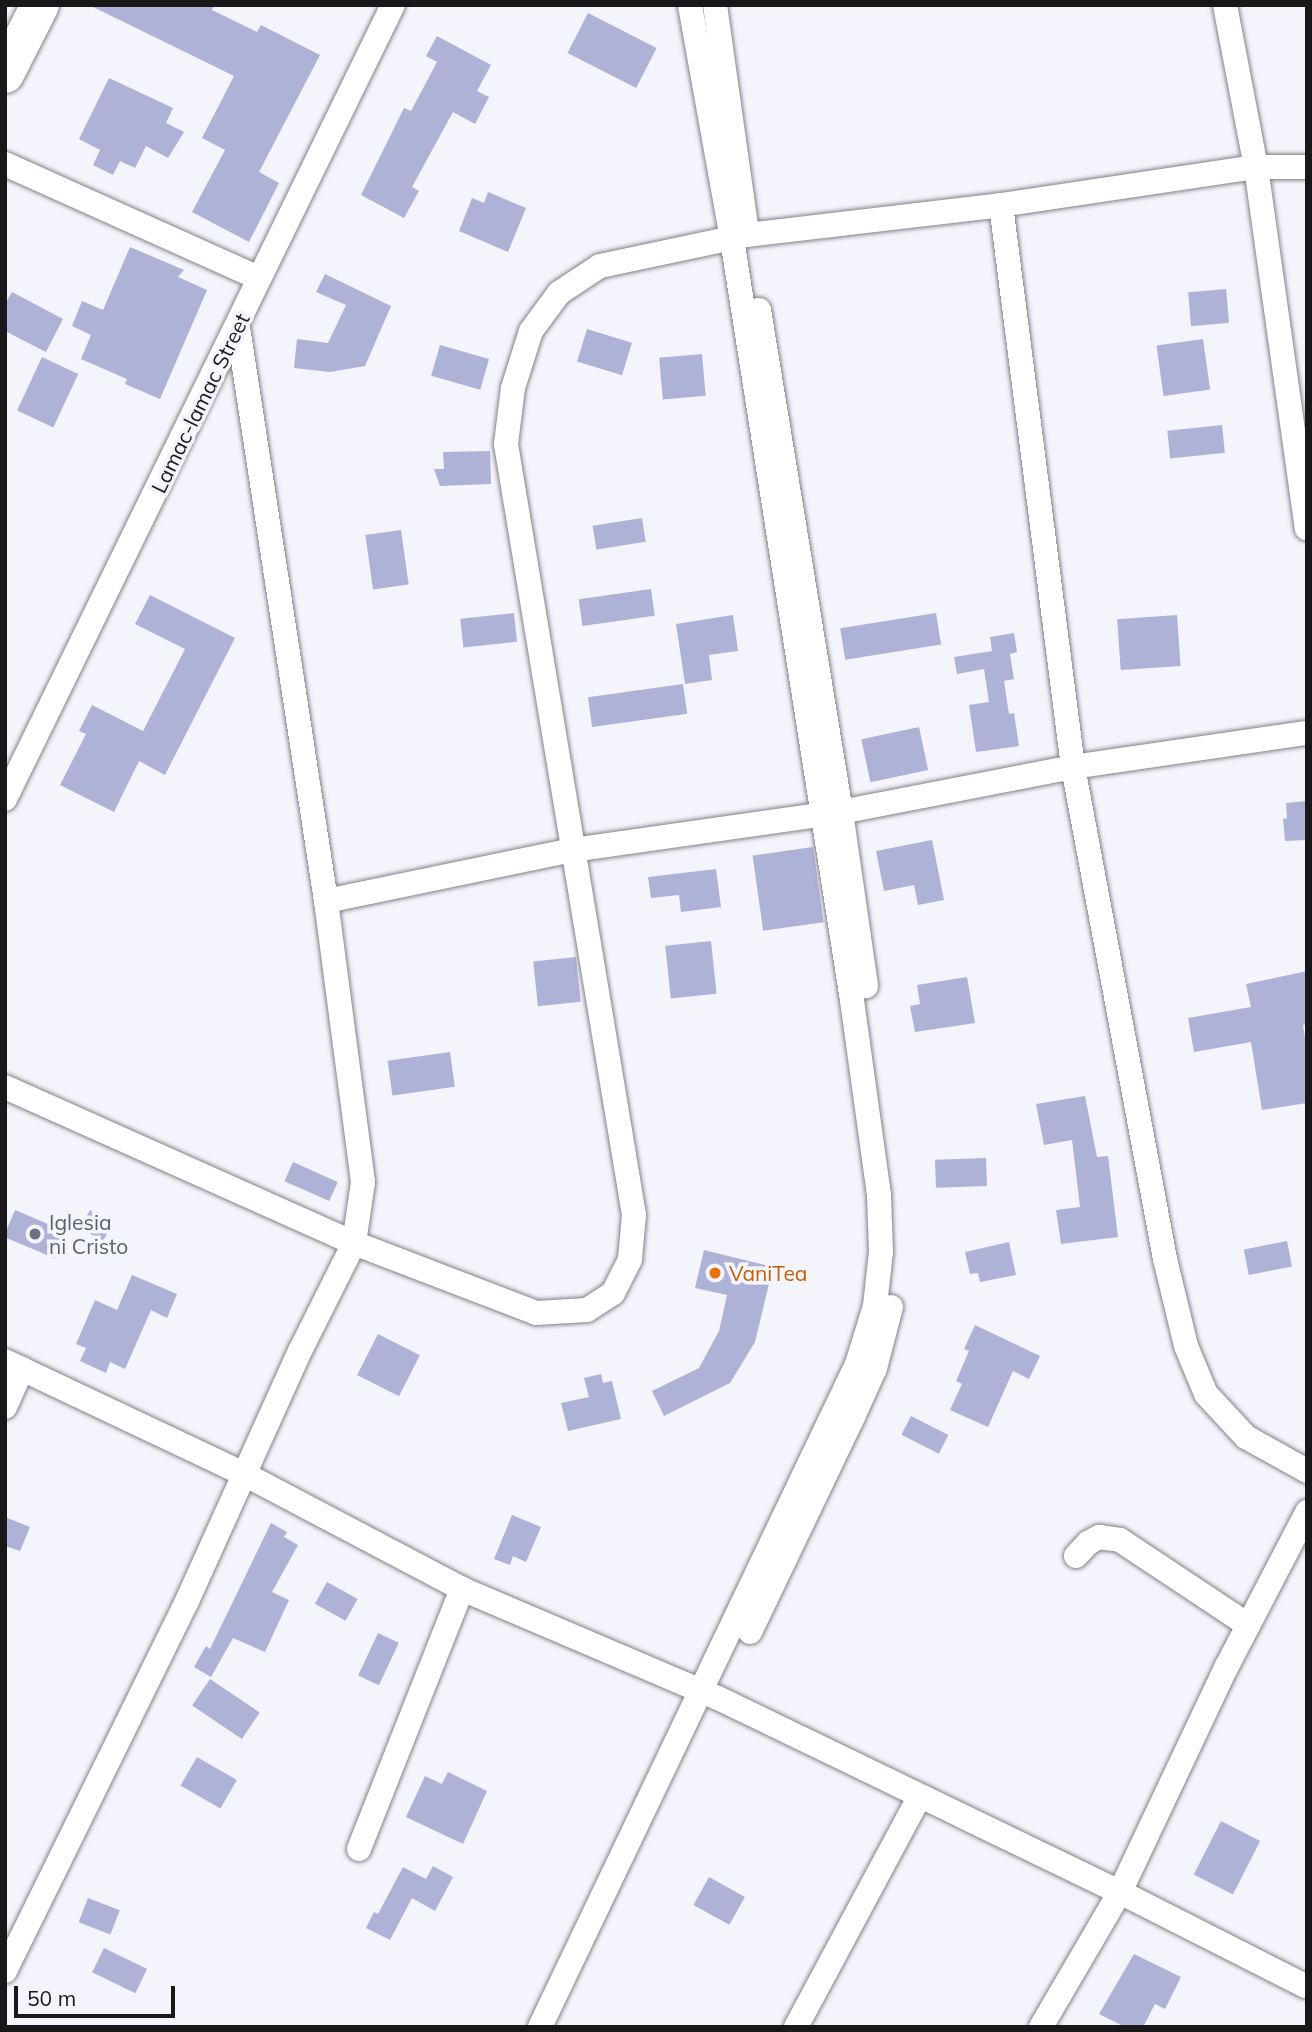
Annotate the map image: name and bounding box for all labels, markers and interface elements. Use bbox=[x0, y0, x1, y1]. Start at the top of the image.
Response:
street label: Lamac-lamac Street bbox=[146, 309, 254, 497]
place label: Iglesia ni Cristo bbox=[49, 1209, 128, 1259]
marker: Iglesia ni Cristo bbox=[27, 1226, 43, 1242]
place label: VaniTea bbox=[729, 1260, 807, 1286]
marker: VaniTea bbox=[707, 1265, 723, 1281]
scale bar bbox=[18, 1972, 178, 2016]
text: 50 m bbox=[27, 1985, 76, 2011]

